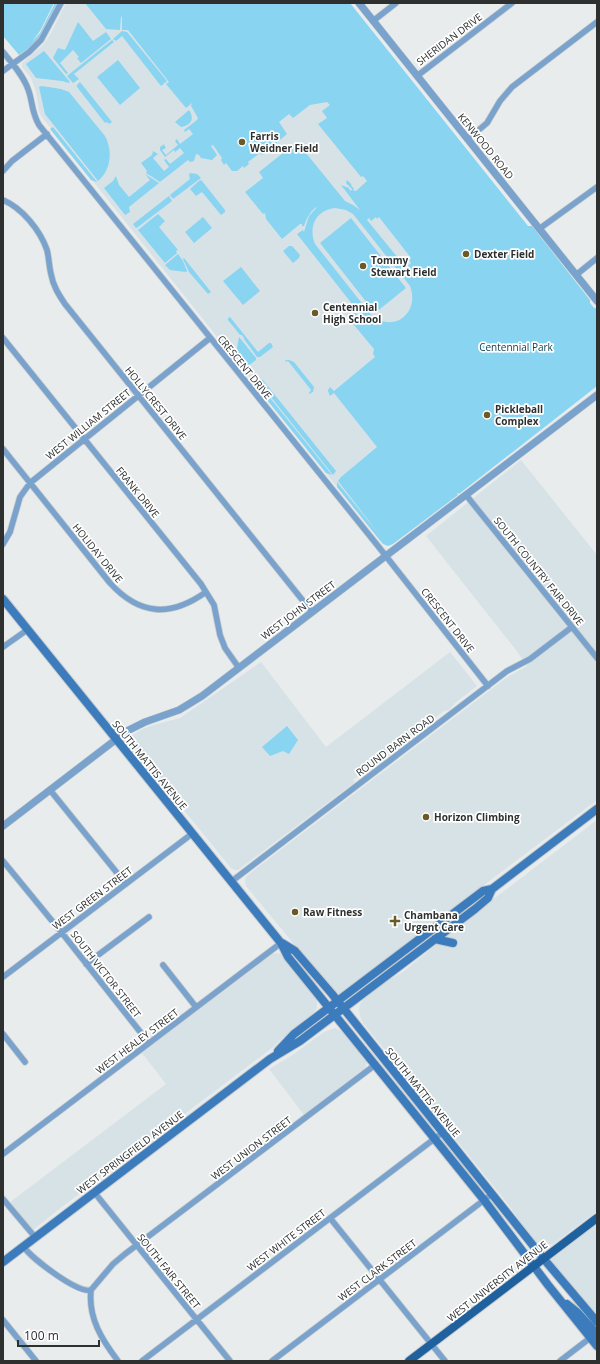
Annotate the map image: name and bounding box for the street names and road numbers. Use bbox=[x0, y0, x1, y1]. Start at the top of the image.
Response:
street label: SHERIDAN DRIVE bbox=[413, 10, 485, 68]
street label: KENWOOD ROAD bbox=[455, 110, 517, 182]
street label: CRESCENT DRIVE bbox=[215, 332, 275, 402]
street label: HOLLYCREST DRIVE bbox=[122, 363, 190, 443]
street label: WEST WILLIAM STREET bbox=[43, 385, 134, 463]
street label: FRANK DRIVE bbox=[113, 464, 163, 520]
street label: SOUTH COUNTRY FAIR DRIVE bbox=[491, 514, 587, 628]
street label: HOLIDAY DRIVE bbox=[70, 520, 126, 586]
street label: WEST JOHN STREET bbox=[258, 577, 339, 643]
street label: CRESCENT DRIVE bbox=[418, 585, 478, 655]
street label: ROUND BARN ROAD bbox=[353, 711, 437, 779]
street label: SOUTH MATTIS AVENUE bbox=[109, 717, 191, 813]
street label: WEST GREEN STREET bbox=[49, 863, 135, 933]
street label: SOUTH VICTOR STREET bbox=[68, 928, 145, 1021]
street label: WEST HEALEY STREET bbox=[93, 1005, 182, 1077]
street label: SOUTH MATTIS AVENUE bbox=[382, 1044, 464, 1140]
street label: WEST SPRINGFIELD AVENUE bbox=[74, 1107, 186, 1197]
street label: WEST UNION STREET bbox=[208, 1113, 295, 1183]
street label: WEST WHITE STREET bbox=[244, 1205, 329, 1274]
street label: SOUTH FAIR STREET bbox=[134, 1231, 204, 1312]
street label: WEST CLARK STREET bbox=[335, 1236, 419, 1304]
street label: WEST UNIVERSITY AVENUE bbox=[444, 1237, 550, 1325]

